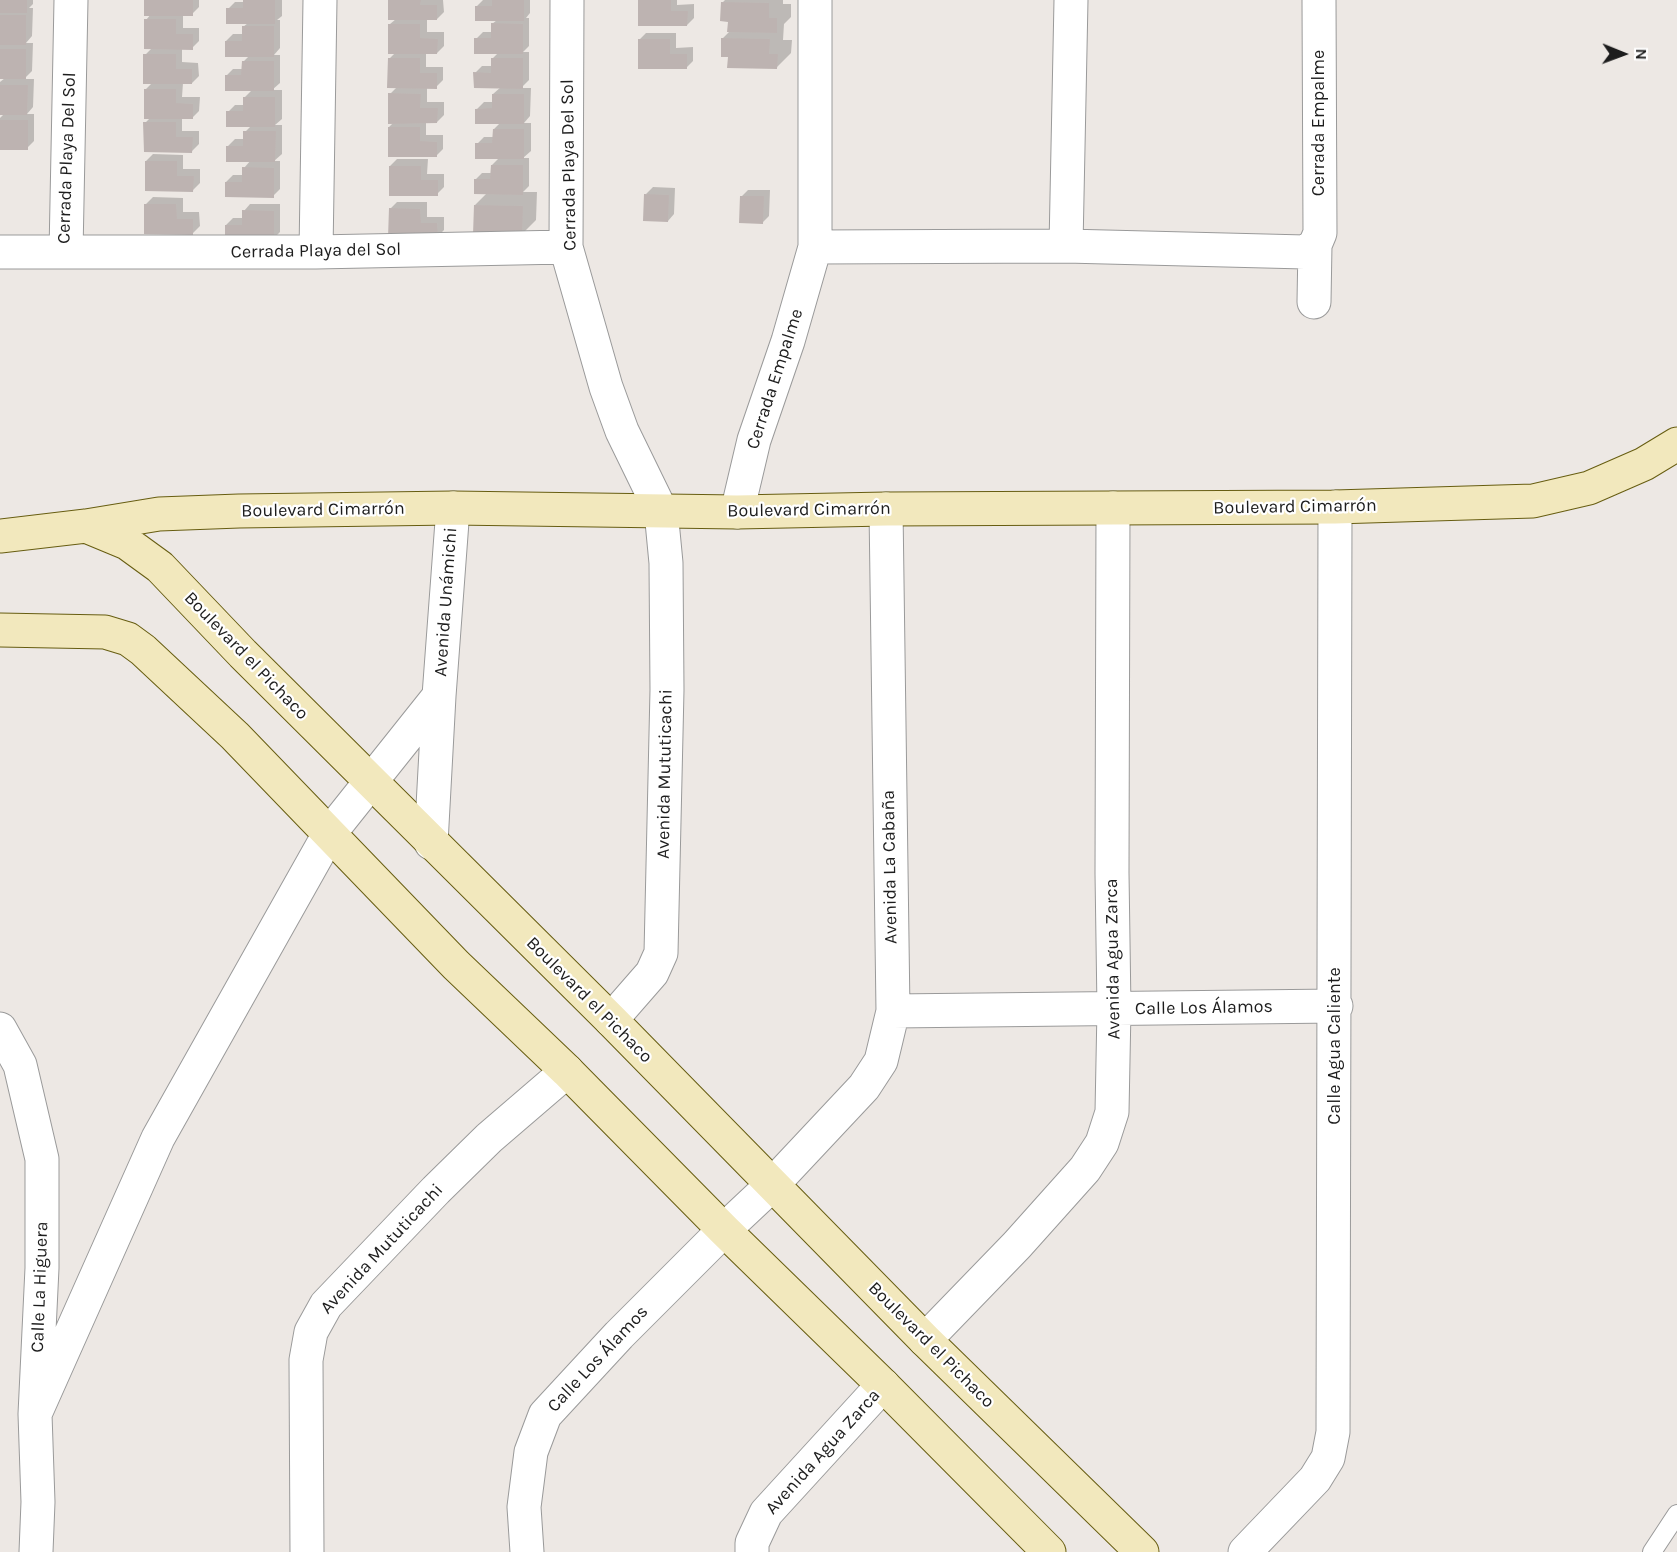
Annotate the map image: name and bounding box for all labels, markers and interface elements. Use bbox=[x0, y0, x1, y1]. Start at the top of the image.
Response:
north arrow bbox=[1593, 24, 1653, 84]
text: N bbox=[1632, 48, 1651, 60]
street label: Cerrada Empalme bbox=[1308, 50, 1330, 196]
street label: Cerrada Playa Del Sol bbox=[53, 72, 81, 244]
street label: Cerrada Playa Del Sol bbox=[557, 79, 581, 251]
street label: Cerrada Playa del Sol bbox=[231, 239, 401, 263]
street label: Cerrada Empalme bbox=[742, 306, 808, 452]
street label: Boulevard Cimarrón bbox=[1213, 495, 1377, 519]
street label: Boulevard Cimarrón bbox=[241, 498, 405, 522]
street label: Boulevard Cimarrón bbox=[727, 498, 891, 522]
street label: Avenida Unámichi bbox=[430, 527, 462, 677]
street label: Boulevard el Pichaco bbox=[179, 587, 313, 725]
street label: Avenida Mututicachi bbox=[653, 689, 677, 859]
street label: Avenida La Cabaña bbox=[878, 790, 902, 944]
street label: Avenida Agua Zarca bbox=[1101, 878, 1125, 1040]
street label: Boulevard el Pichaco bbox=[521, 932, 657, 1068]
street label: Calle Agua Caliente bbox=[1324, 967, 1346, 1125]
street label: Calle Los Álamos bbox=[1135, 996, 1273, 1020]
street label: Avenida Mututicachi bbox=[316, 1179, 448, 1319]
street label: Calle La Higuera bbox=[27, 1221, 53, 1353]
street label: Boulevard el Pichaco bbox=[863, 1277, 999, 1413]
street label: Calle Los Álamos bbox=[543, 1301, 653, 1417]
street label: Avenida Agua Zarca bbox=[761, 1385, 885, 1519]

